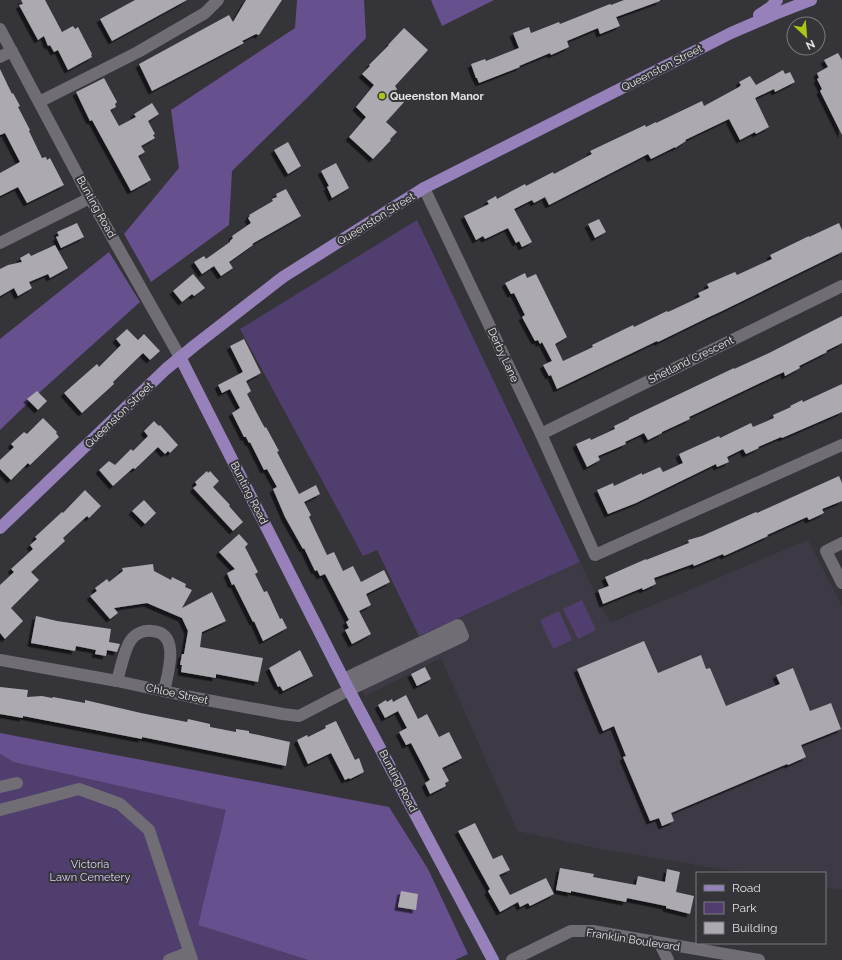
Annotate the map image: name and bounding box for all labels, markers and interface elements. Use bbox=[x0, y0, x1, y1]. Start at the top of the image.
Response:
north arrow bbox=[786, 16, 826, 56]
text: N bbox=[804, 37, 817, 52]
street label: Queenston Street bbox=[619, 42, 705, 94]
place label: Queenston Manor bbox=[390, 90, 484, 103]
marker: Queenston Manor bbox=[377, 91, 387, 101]
street label: Bunting Road bbox=[74, 174, 118, 240]
street label: Queenston Street bbox=[335, 190, 418, 248]
street label: Derby Lane bbox=[485, 326, 521, 385]
street label: Shetland Crescent bbox=[646, 333, 736, 386]
street label: Queenston Street bbox=[82, 379, 156, 451]
street label: Bunting Road bbox=[228, 459, 270, 527]
street label: Chloe Street bbox=[145, 681, 210, 707]
street label: Bunting Road bbox=[376, 748, 420, 815]
park label: Victoria Lawn Cemetery bbox=[50, 858, 130, 884]
legend bbox=[696, 872, 826, 944]
text: Road bbox=[732, 881, 761, 895]
text: Park bbox=[732, 901, 757, 915]
text: Building bbox=[732, 921, 778, 935]
street label: Franklin Boulevard bbox=[585, 926, 681, 954]

